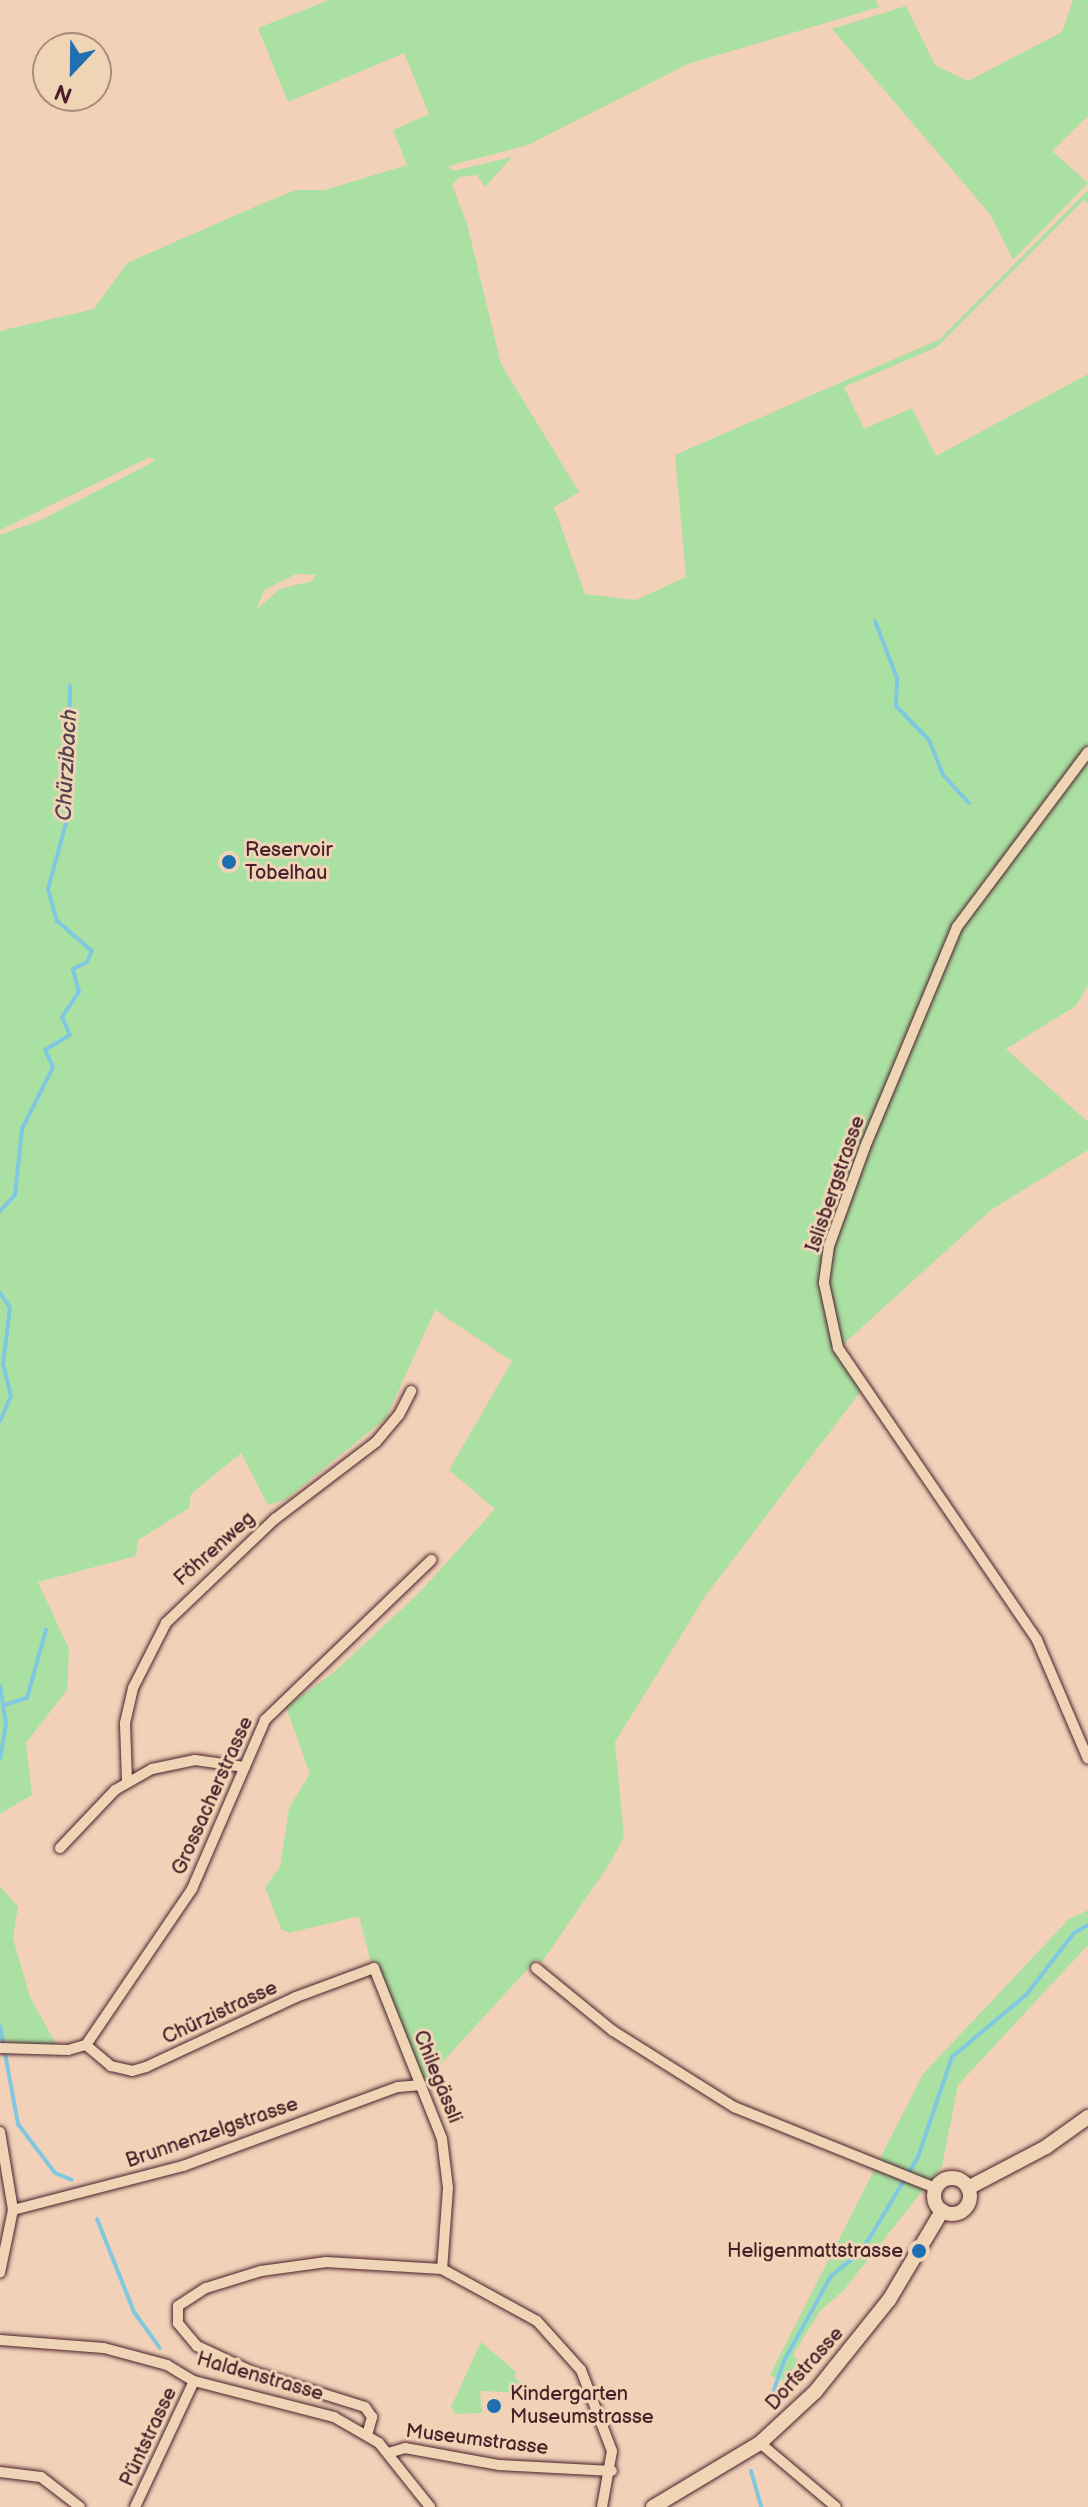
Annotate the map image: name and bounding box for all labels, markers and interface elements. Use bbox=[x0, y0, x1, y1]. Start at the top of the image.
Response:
north arrow bbox=[32, 32, 112, 112]
text: N bbox=[51, 77, 76, 108]
water label: Chürzibach bbox=[51, 708, 83, 822]
place label: Reservoir Tobelhau bbox=[245, 838, 333, 885]
marker: Reservoir Tobelhau bbox=[220, 853, 238, 871]
street label: Islisbergstrasse bbox=[801, 1113, 871, 1255]
street label: Föhrenweg bbox=[170, 1507, 260, 1591]
street label: Grossacherstrasse bbox=[167, 1713, 259, 1879]
street label: Chürzistrasse bbox=[159, 1976, 281, 2050]
street label: Chilegässli bbox=[408, 2027, 466, 2127]
street label: Brunnenzelgstrasse bbox=[123, 2092, 301, 2174]
place label: Heligenmattstrasse bbox=[727, 2239, 903, 2263]
marker: Heligenmattstrasse bbox=[910, 2242, 928, 2260]
street label: Dorfstrasse bbox=[761, 2322, 849, 2416]
street label: Haldenstrasse bbox=[194, 2347, 326, 2407]
place label: Kindergarten Museumstrasse bbox=[510, 2382, 654, 2429]
street label: Püntstrasse bbox=[116, 2383, 182, 2491]
marker: Kindergarten Museumstrasse bbox=[485, 2397, 503, 2415]
street label: Museumstrasse bbox=[404, 2419, 550, 2461]

